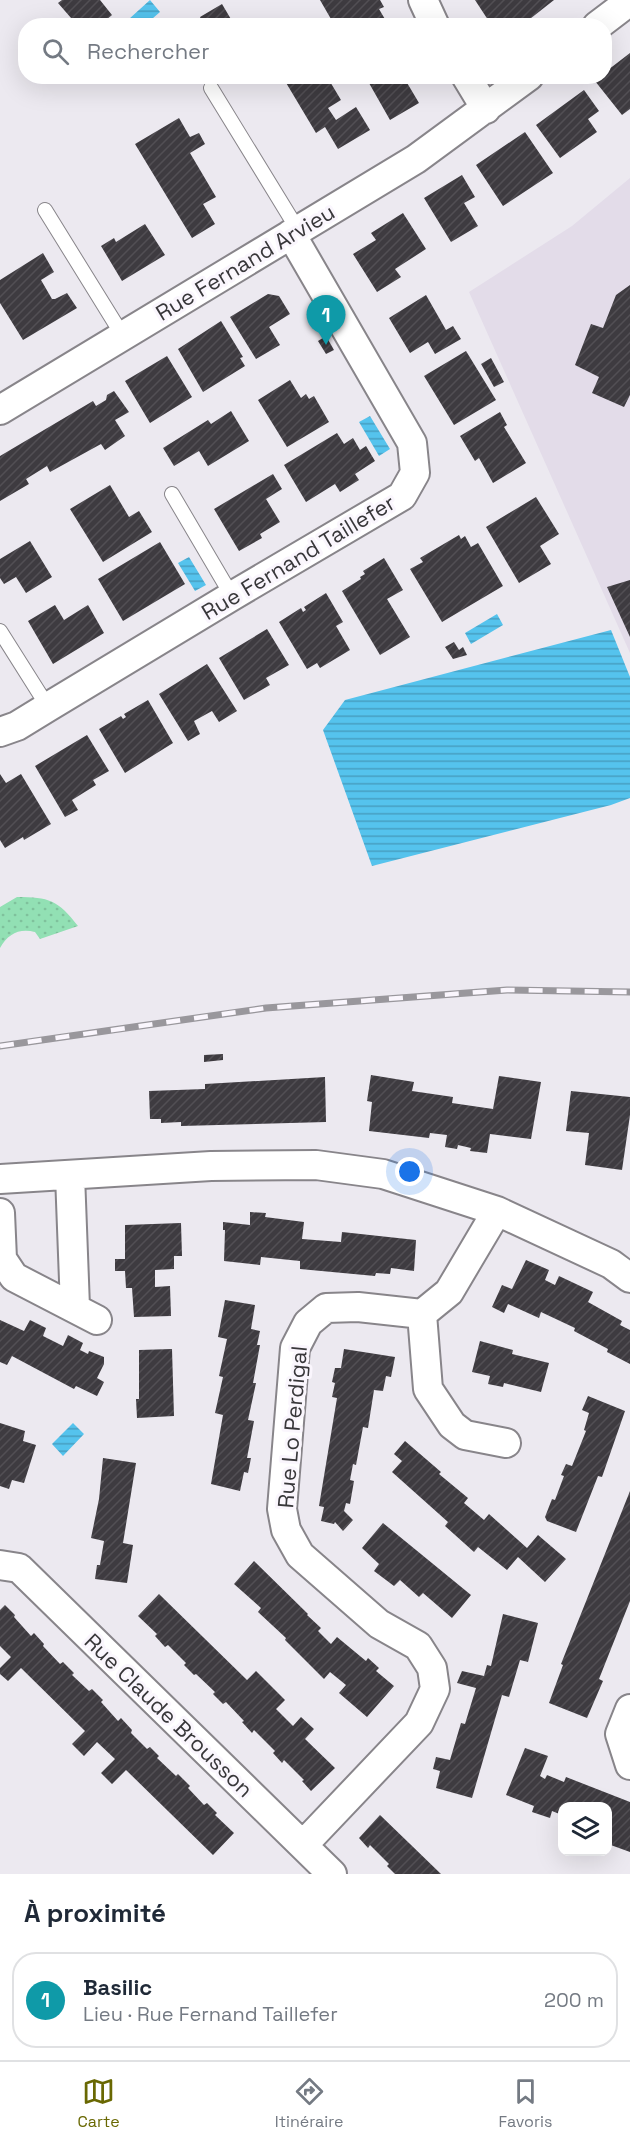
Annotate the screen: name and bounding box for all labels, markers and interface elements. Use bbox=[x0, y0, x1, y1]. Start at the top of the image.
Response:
search box bbox=[18, 18, 612, 84]
icon: search bbox=[39, 35, 72, 68]
text: Rechercher bbox=[87, 37, 209, 65]
street label: Rue Fernand Arvieu bbox=[150, 197, 340, 327]
pin: 1 bbox=[306, 296, 346, 345]
street label: Rue Fernand Taillefer bbox=[196, 488, 400, 626]
your location bbox=[395, 1157, 424, 1186]
street label: Rue Lo Perdigal bbox=[271, 1345, 313, 1509]
street label: Rue Claude Brousson bbox=[79, 1627, 259, 1803]
map controls bbox=[558, 1802, 612, 1856]
button: layers bbox=[558, 1802, 612, 1856]
text: À proximité bbox=[24, 1896, 166, 1930]
text: Basilic bbox=[83, 1973, 152, 2001]
text: 1 bbox=[41, 1987, 50, 2013]
text: 200 m bbox=[544, 1987, 604, 2013]
text: Lieu · Rue Fernand Taillefer bbox=[83, 2001, 338, 2027]
tab: Carte bbox=[78, 2075, 120, 2132]
tab: Itinéraire bbox=[275, 2075, 343, 2132]
tab: Favoris bbox=[499, 2075, 552, 2132]

